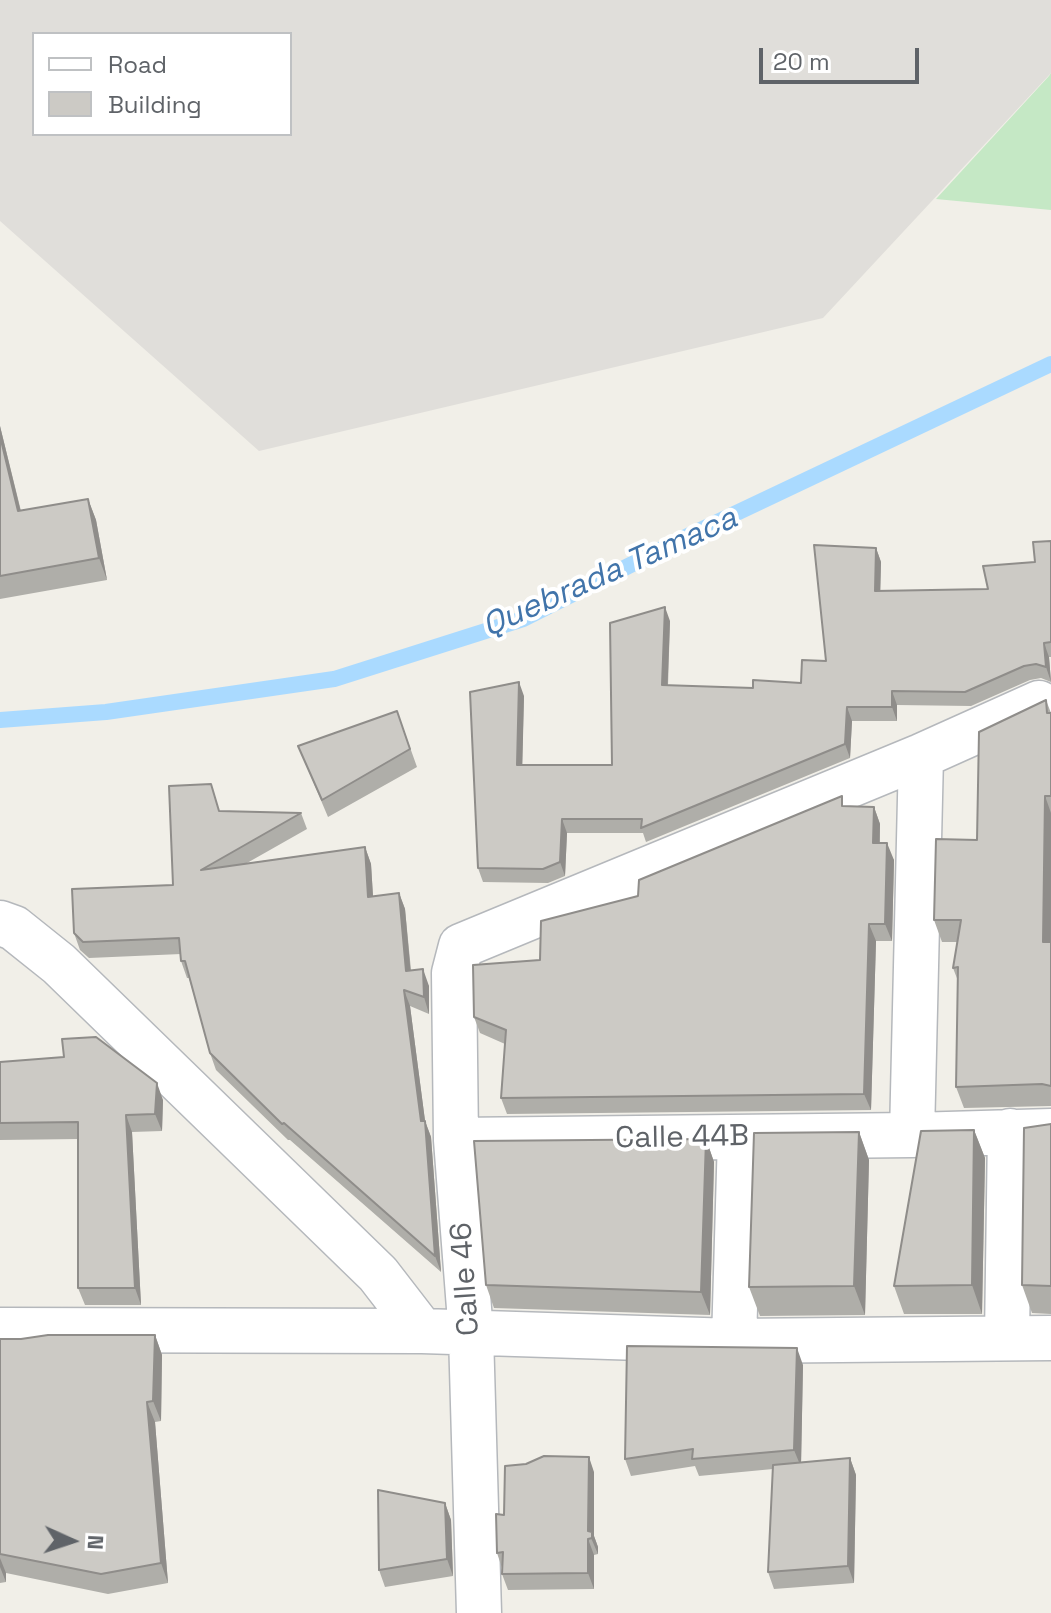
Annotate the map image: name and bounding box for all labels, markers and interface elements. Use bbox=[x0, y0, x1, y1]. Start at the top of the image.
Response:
legend bbox=[32, 32, 292, 136]
scale bar bbox=[763, 32, 923, 82]
text: 20 m bbox=[773, 46, 830, 77]
text: Road bbox=[108, 49, 167, 80]
text: Building bbox=[108, 89, 202, 120]
water label: Quebrada Tamaca bbox=[477, 500, 743, 646]
street label: Calle 44B bbox=[615, 1119, 749, 1157]
street label: Calle 46 bbox=[444, 1221, 488, 1337]
north arrow bbox=[32, 1501, 112, 1581]
text: N bbox=[82, 1534, 110, 1550]

